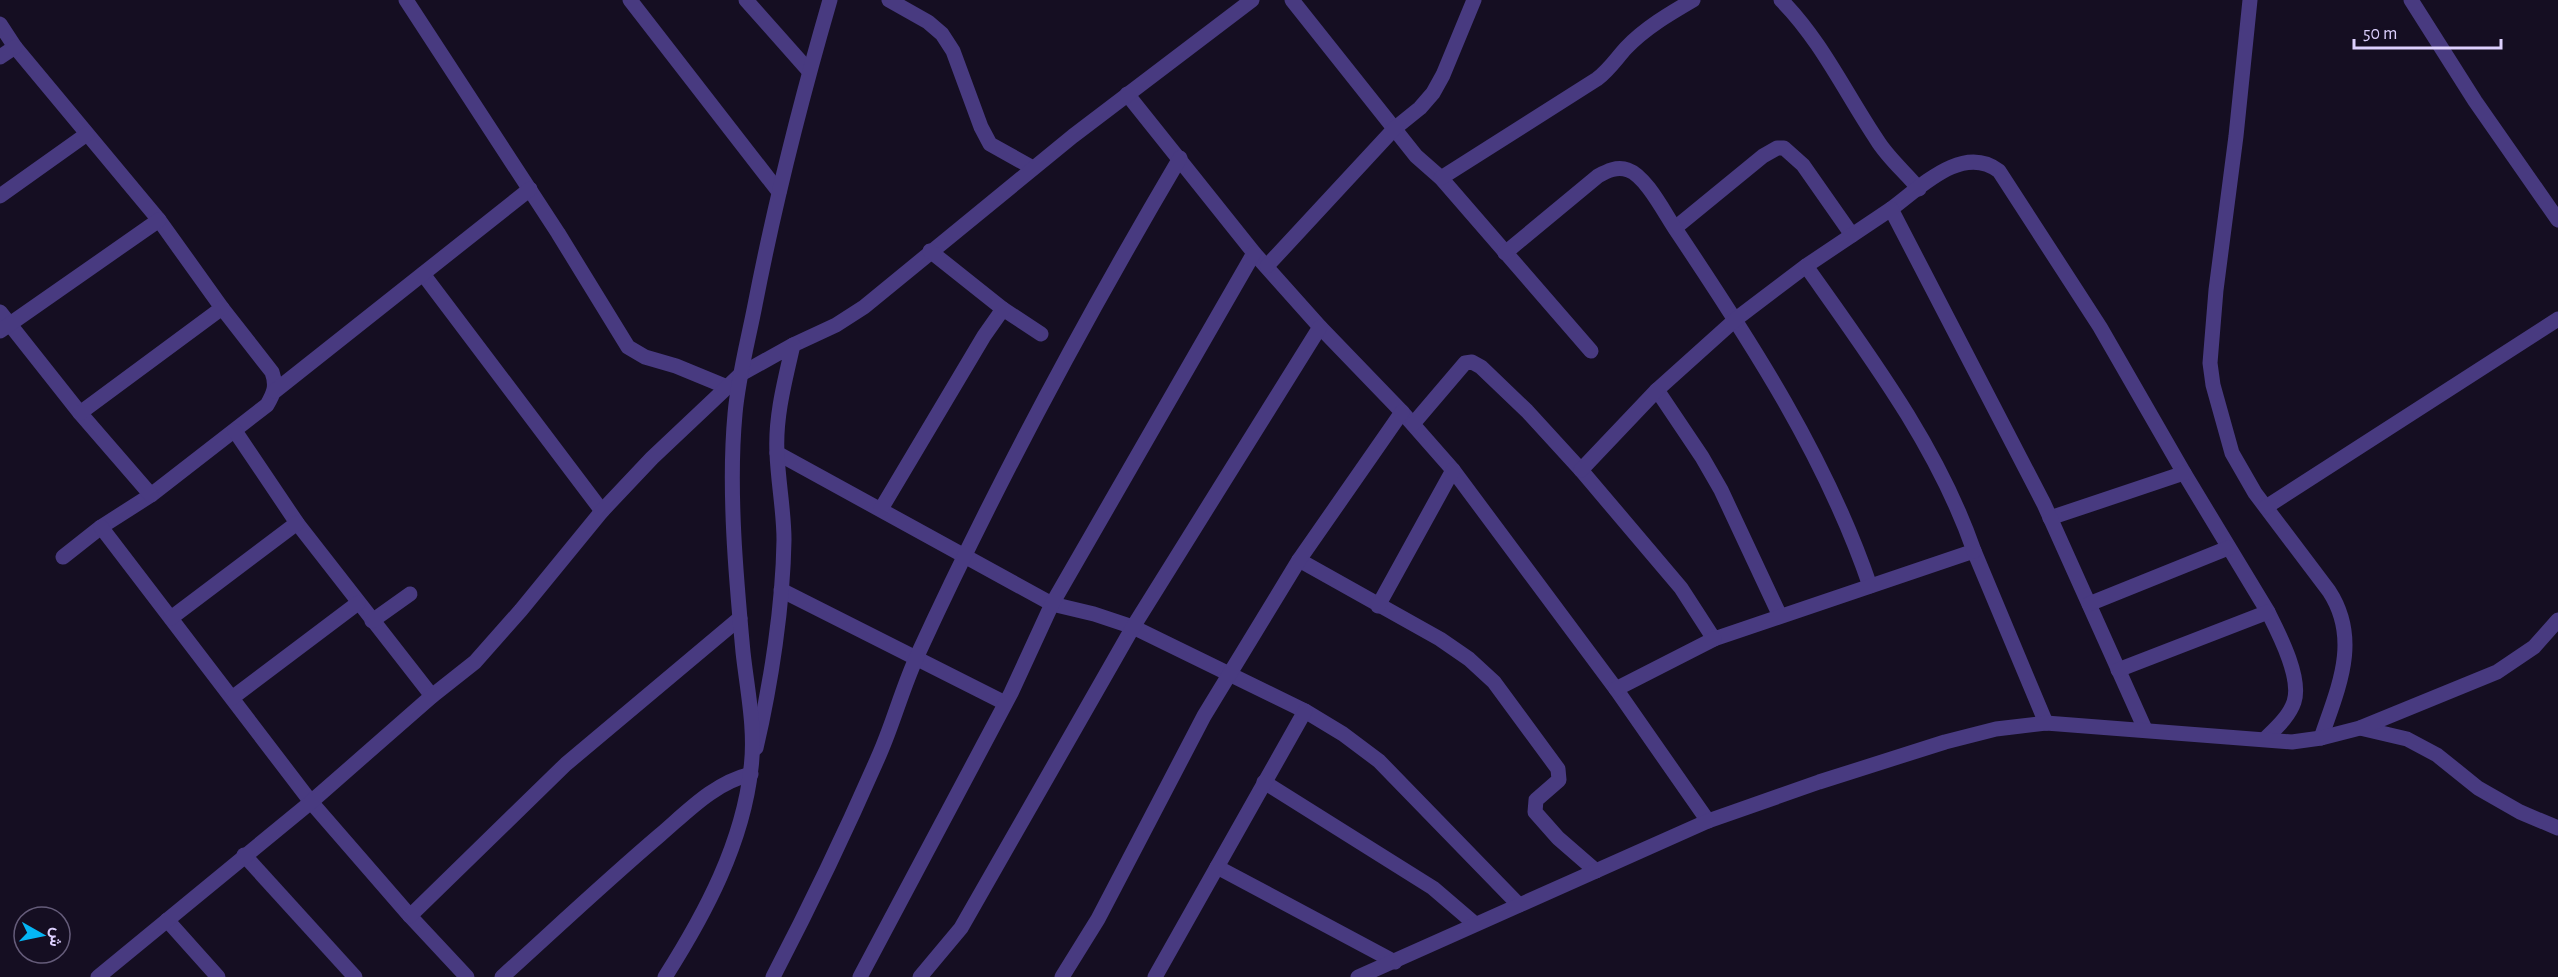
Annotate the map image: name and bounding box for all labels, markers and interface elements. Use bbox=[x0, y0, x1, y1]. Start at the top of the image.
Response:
scale bar bbox=[2354, 12, 2501, 50]
text: 50 m bbox=[2363, 25, 2397, 43]
north arrow bbox=[12, 905, 72, 965]
text: ش bbox=[45, 926, 65, 948]

